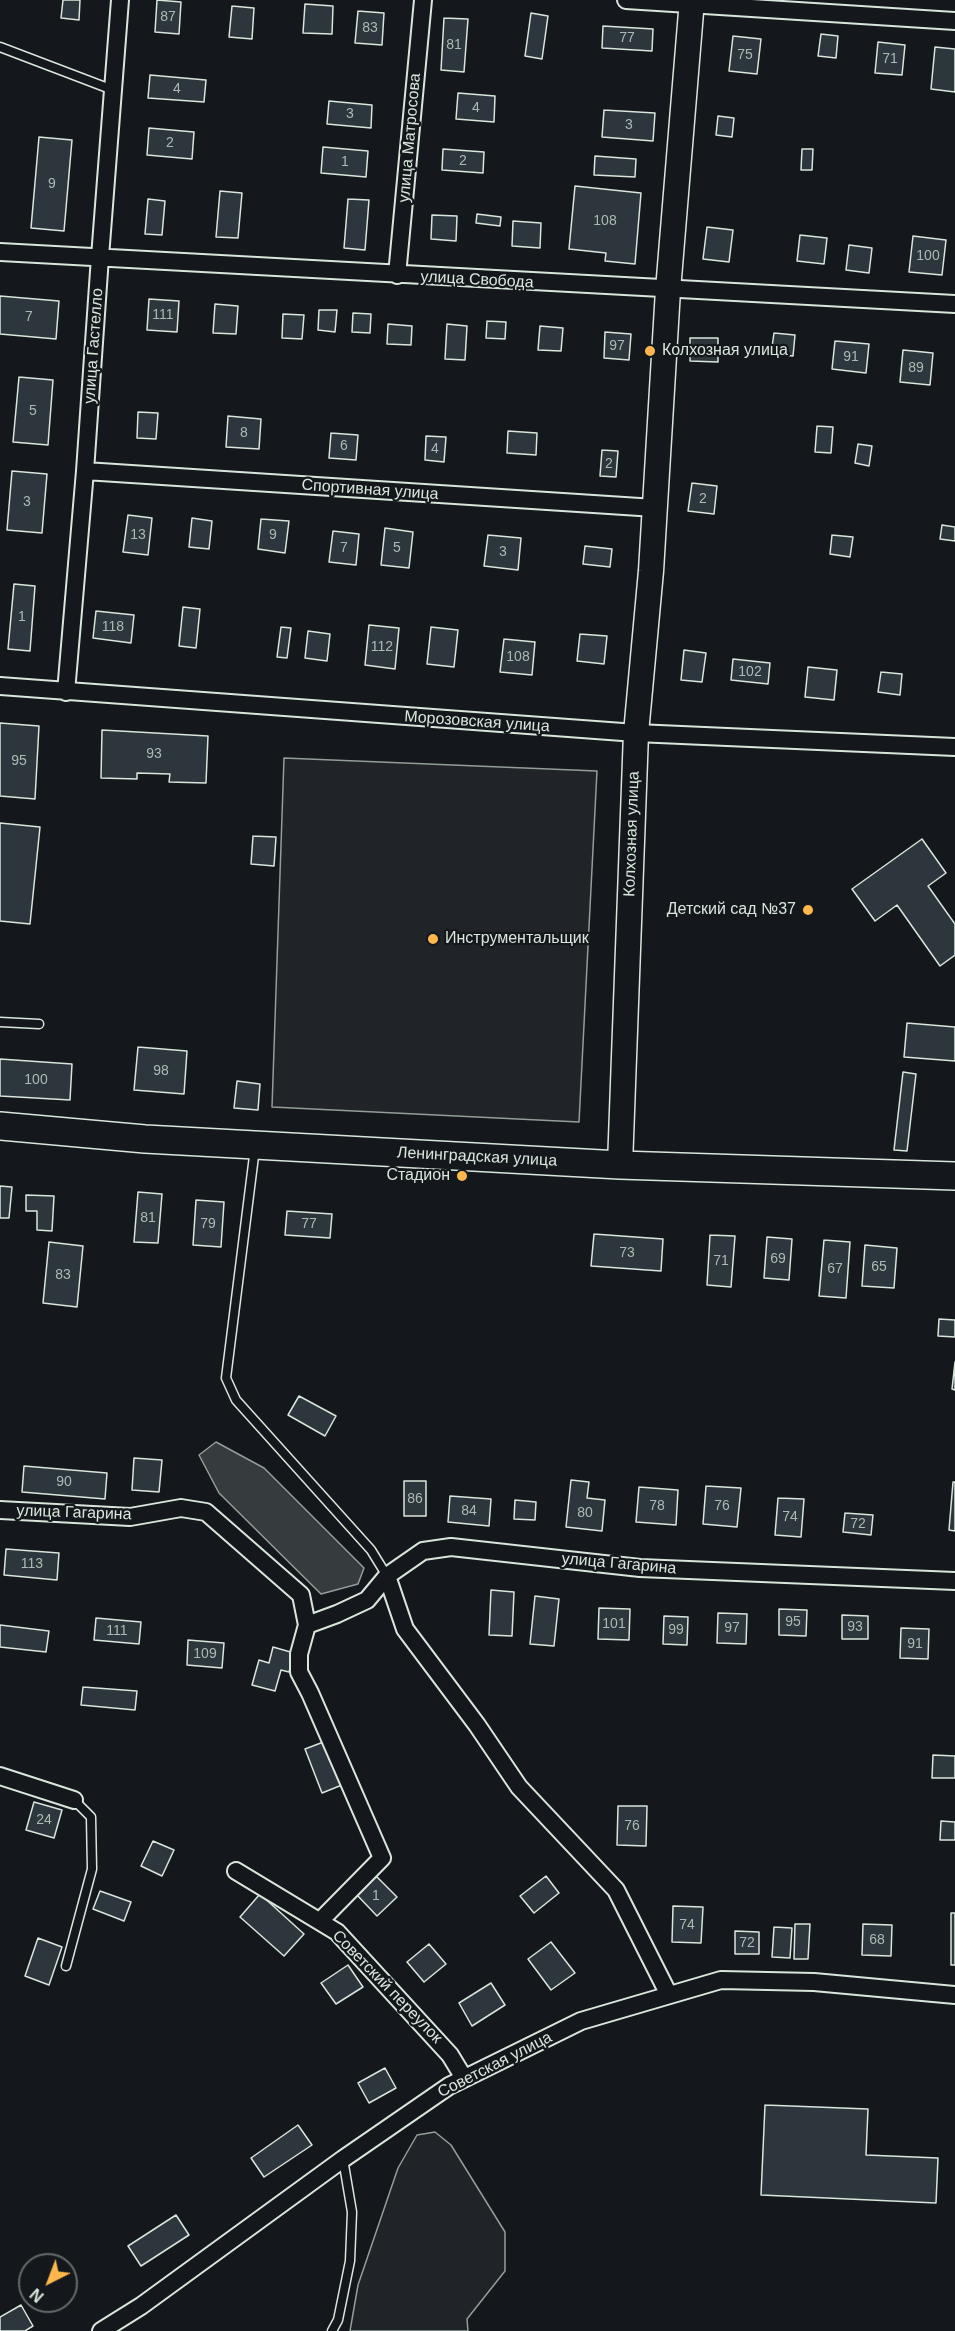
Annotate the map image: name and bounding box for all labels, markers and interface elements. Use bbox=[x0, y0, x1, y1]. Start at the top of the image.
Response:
house number: 87 bbox=[160, 9, 176, 25]
house number: 83 bbox=[362, 20, 378, 36]
house number: 77 bbox=[619, 30, 635, 46]
house number: 81 bbox=[446, 37, 462, 53]
house number: 75 bbox=[737, 47, 753, 63]
house number: 71 bbox=[882, 51, 898, 67]
street label: улица Матросова bbox=[395, 72, 425, 204]
house number: 4 bbox=[173, 81, 181, 97]
house number: 4 bbox=[472, 100, 480, 116]
house number: 3 bbox=[346, 106, 354, 122]
house number: 3 bbox=[625, 117, 633, 133]
house number: 2 bbox=[166, 135, 174, 151]
house number: 2 bbox=[459, 153, 467, 169]
house number: 1 bbox=[341, 154, 349, 170]
house number: 9 bbox=[48, 176, 56, 192]
house number: 108 bbox=[593, 213, 617, 229]
house number: 100 bbox=[916, 248, 940, 264]
street label: улица Свобода bbox=[420, 267, 534, 293]
street label: улица Гастелло bbox=[80, 287, 108, 405]
house number: 111 bbox=[152, 307, 174, 323]
house number: 7 bbox=[25, 309, 33, 325]
house number: 97 bbox=[609, 338, 625, 354]
place label: Колхозная улица bbox=[662, 341, 788, 361]
marker: Колхозная улица bbox=[643, 344, 657, 358]
house number: 91 bbox=[843, 349, 859, 365]
house number: 89 bbox=[908, 360, 924, 376]
house number: 5 bbox=[29, 403, 37, 419]
house number: 8 bbox=[240, 425, 248, 441]
house number: 6 bbox=[340, 438, 348, 454]
house number: 4 bbox=[431, 441, 439, 457]
house number: 2 bbox=[605, 456, 613, 472]
street label: Спортивная улица bbox=[301, 476, 439, 504]
house number: 2 bbox=[699, 491, 707, 507]
house number: 3 bbox=[23, 494, 31, 510]
house number: 13 bbox=[130, 527, 146, 543]
house number: 9 bbox=[269, 527, 277, 543]
house number: 7 bbox=[340, 540, 348, 556]
house number: 5 bbox=[393, 540, 401, 556]
house number: 3 bbox=[499, 544, 507, 560]
house number: 1 bbox=[18, 609, 26, 625]
house number: 118 bbox=[102, 619, 124, 635]
house number: 112 bbox=[371, 639, 393, 655]
house number: 108 bbox=[506, 649, 530, 665]
house number: 102 bbox=[738, 664, 762, 680]
street label: Морозовская улица bbox=[404, 707, 550, 737]
house number: 93 bbox=[146, 746, 162, 762]
house number: 95 bbox=[11, 753, 27, 769]
street label: Колхозная улица bbox=[620, 771, 644, 897]
place label: Детский сад №37 bbox=[667, 900, 796, 920]
marker: Детский сад №37 bbox=[801, 903, 815, 917]
place label: Инструментальщик bbox=[445, 929, 589, 949]
marker: Инструментальщик bbox=[426, 932, 440, 946]
house number: 98 bbox=[153, 1063, 169, 1079]
house number: 100 bbox=[24, 1072, 48, 1088]
street label: Ленинградская улица bbox=[396, 1143, 558, 1171]
place label: Стадион bbox=[386, 1166, 450, 1186]
marker: Стадион bbox=[455, 1169, 469, 1183]
house number: 81 bbox=[140, 1210, 156, 1226]
house number: 79 bbox=[200, 1216, 216, 1232]
house number: 77 bbox=[301, 1216, 317, 1232]
house number: 73 bbox=[619, 1245, 635, 1261]
house number: 69 bbox=[770, 1251, 786, 1267]
house number: 71 bbox=[713, 1253, 729, 1269]
house number: 65 bbox=[871, 1259, 887, 1275]
house number: 67 bbox=[827, 1261, 843, 1277]
house number: 83 bbox=[55, 1267, 71, 1283]
house number: 90 bbox=[56, 1474, 72, 1490]
house number: 86 bbox=[407, 1491, 423, 1507]
house number: 78 bbox=[649, 1498, 665, 1514]
house number: 76 bbox=[714, 1498, 730, 1514]
street label: улица Гагарина bbox=[16, 1501, 132, 1525]
house number: 84 bbox=[461, 1503, 477, 1519]
house number: 80 bbox=[577, 1505, 593, 1521]
house number: 74 bbox=[782, 1509, 798, 1525]
house number: 72 bbox=[850, 1516, 866, 1532]
street label: улица Гагарина bbox=[561, 1549, 677, 1579]
house number: 113 bbox=[21, 1556, 43, 1572]
house number: 95 bbox=[785, 1614, 801, 1630]
house number: 101 bbox=[602, 1616, 626, 1632]
house number: 93 bbox=[847, 1619, 863, 1635]
house number: 97 bbox=[724, 1620, 740, 1636]
house number: 99 bbox=[668, 1622, 684, 1638]
house number: 111 bbox=[106, 1623, 128, 1639]
house number: 91 bbox=[907, 1636, 923, 1652]
house number: 109 bbox=[193, 1646, 217, 1662]
house number: 24 bbox=[36, 1812, 52, 1828]
house number: 76 bbox=[624, 1818, 640, 1834]
house number: 1 bbox=[372, 1888, 380, 1904]
house number: 74 bbox=[679, 1917, 695, 1933]
street label: Советский переулок bbox=[328, 1926, 446, 2048]
house number: 68 bbox=[869, 1932, 885, 1948]
house number: 72 bbox=[739, 1935, 755, 1951]
street label: Советская улица bbox=[435, 2028, 555, 2102]
north arrow bbox=[18, 2253, 78, 2313]
text: N bbox=[27, 2285, 47, 2305]

